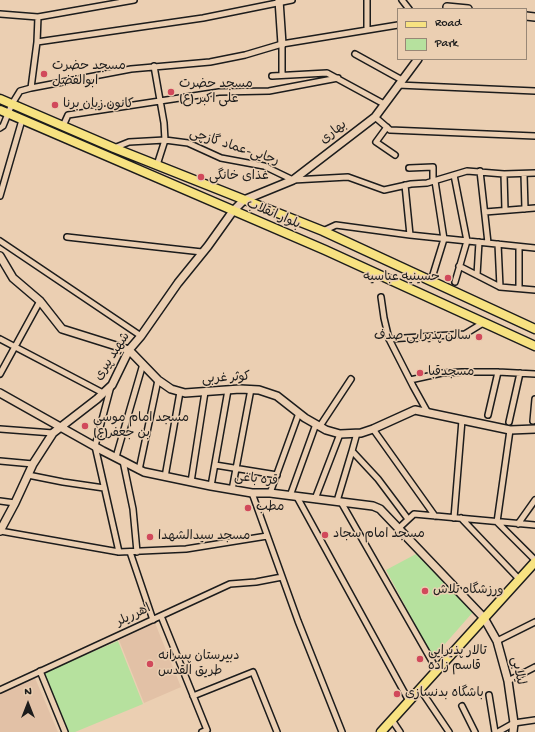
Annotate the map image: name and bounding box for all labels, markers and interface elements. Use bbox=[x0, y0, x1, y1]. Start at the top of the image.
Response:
legend bbox=[397, 8, 527, 60]
text: Road bbox=[435, 17, 461, 31]
text: Park bbox=[435, 37, 458, 51]
place label: مسجد حضرت ابوالفضل bbox=[52, 59, 126, 90]
marker: مسجد حضرت ابوالفضل bbox=[39, 69, 49, 79]
place label: مسجد حضرت علی اکبر (ع) bbox=[179, 77, 253, 108]
marker: مسجد حضرت علی اکبر (ع) bbox=[166, 87, 176, 97]
place label: کانون زبان برنا bbox=[63, 97, 134, 113]
marker: کانون زبان برنا bbox=[50, 100, 60, 110]
street label: بهاری bbox=[318, 118, 350, 148]
street label: رجایی-عماد گازچی bbox=[187, 126, 281, 170]
place label: غذای خانگی bbox=[209, 169, 269, 185]
marker: غذای خانگی bbox=[196, 172, 206, 182]
street label: بلوار انقلاب bbox=[244, 197, 302, 233]
place label: حسینیه عباسیه bbox=[363, 270, 440, 286]
marker: حسینیه عباسیه bbox=[443, 273, 453, 283]
place label: سالن پذیرایی صدف bbox=[374, 329, 471, 345]
street label: شهید پیری bbox=[92, 330, 134, 384]
marker: سالن پذیرایی صدف bbox=[474, 332, 484, 342]
place label: مسجدقبا bbox=[428, 365, 474, 381]
marker: مسجدقبا bbox=[415, 368, 425, 378]
street label: کوثر غربی bbox=[201, 370, 251, 388]
place label: مسجد امام موسی بن جعفر(ع) bbox=[93, 411, 189, 442]
marker: مسجد امام موسی بن جعفر(ع) bbox=[80, 421, 90, 431]
street label: قره باغی bbox=[233, 470, 279, 490]
place label: مطب bbox=[256, 500, 284, 516]
marker: مطب bbox=[243, 503, 253, 513]
place label: مسجد امام سجاد bbox=[333, 527, 425, 543]
place label: مسجد سیدالشهدا bbox=[158, 529, 250, 545]
marker: مسجد امام سجاد bbox=[320, 530, 330, 540]
marker: مسجد سیدالشهدا bbox=[145, 532, 155, 542]
place label: ورزشگاه تلاش bbox=[433, 583, 503, 599]
marker: ورزشگاه تلاش bbox=[420, 586, 430, 596]
street label: اهرریلر bbox=[114, 601, 154, 631]
place label: تالار پذیرایی قاسم زاده bbox=[428, 644, 487, 675]
place label: دبیرستان پسرانه طریق القدس bbox=[158, 649, 240, 680]
marker: تالار پذیرایی قاسم زاده bbox=[415, 654, 425, 664]
street label: لیلابی bbox=[506, 655, 528, 687]
marker: دبیرستان پسرانه طریق القدس bbox=[145, 659, 155, 669]
north arrow bbox=[8, 684, 48, 724]
text: N bbox=[24, 686, 32, 698]
place label: باشگاه بدنسازی bbox=[405, 686, 484, 702]
marker: باشگاه بدنسازی bbox=[392, 689, 402, 699]

